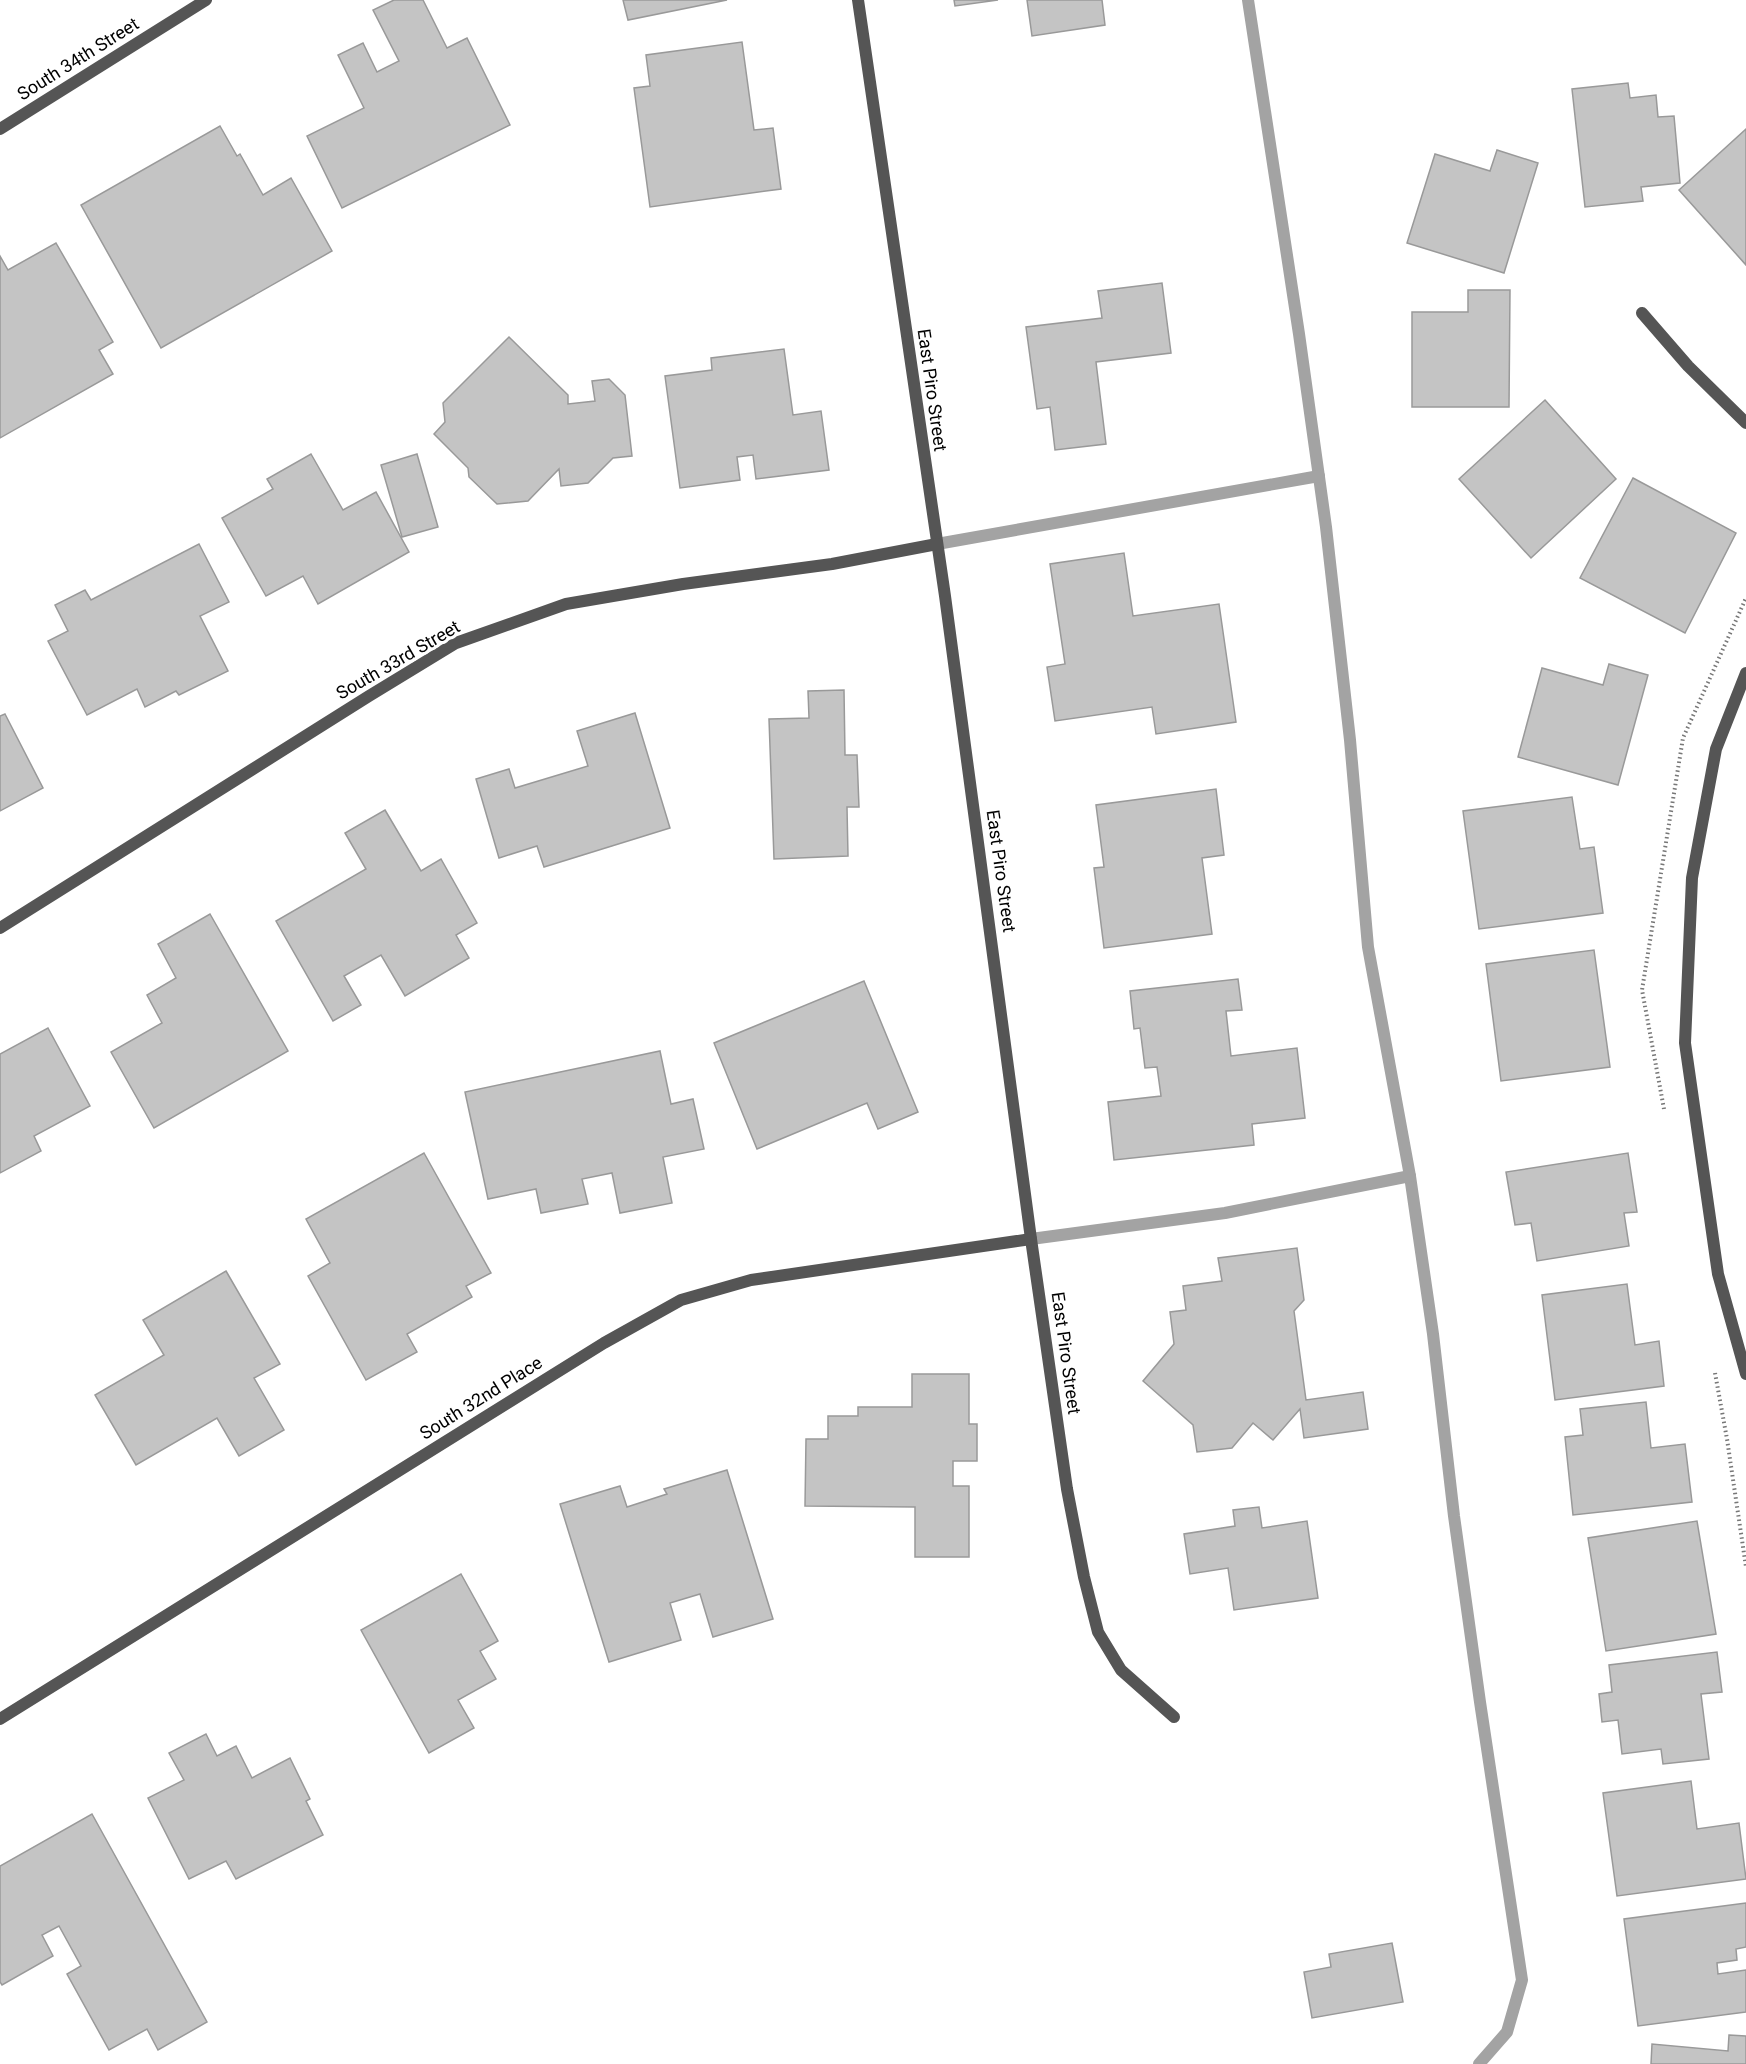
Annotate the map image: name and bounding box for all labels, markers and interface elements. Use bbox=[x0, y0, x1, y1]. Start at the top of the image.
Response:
street label: South 34th Street bbox=[13, 13, 142, 104]
street label: East Piro Street bbox=[914, 327, 952, 453]
street label: South 33rd Street bbox=[332, 616, 463, 704]
street label: East Piro Street bbox=[983, 808, 1021, 934]
street label: East Piro Street bbox=[1048, 1290, 1086, 1416]
street label: South 32nd Place bbox=[416, 1351, 546, 1444]

